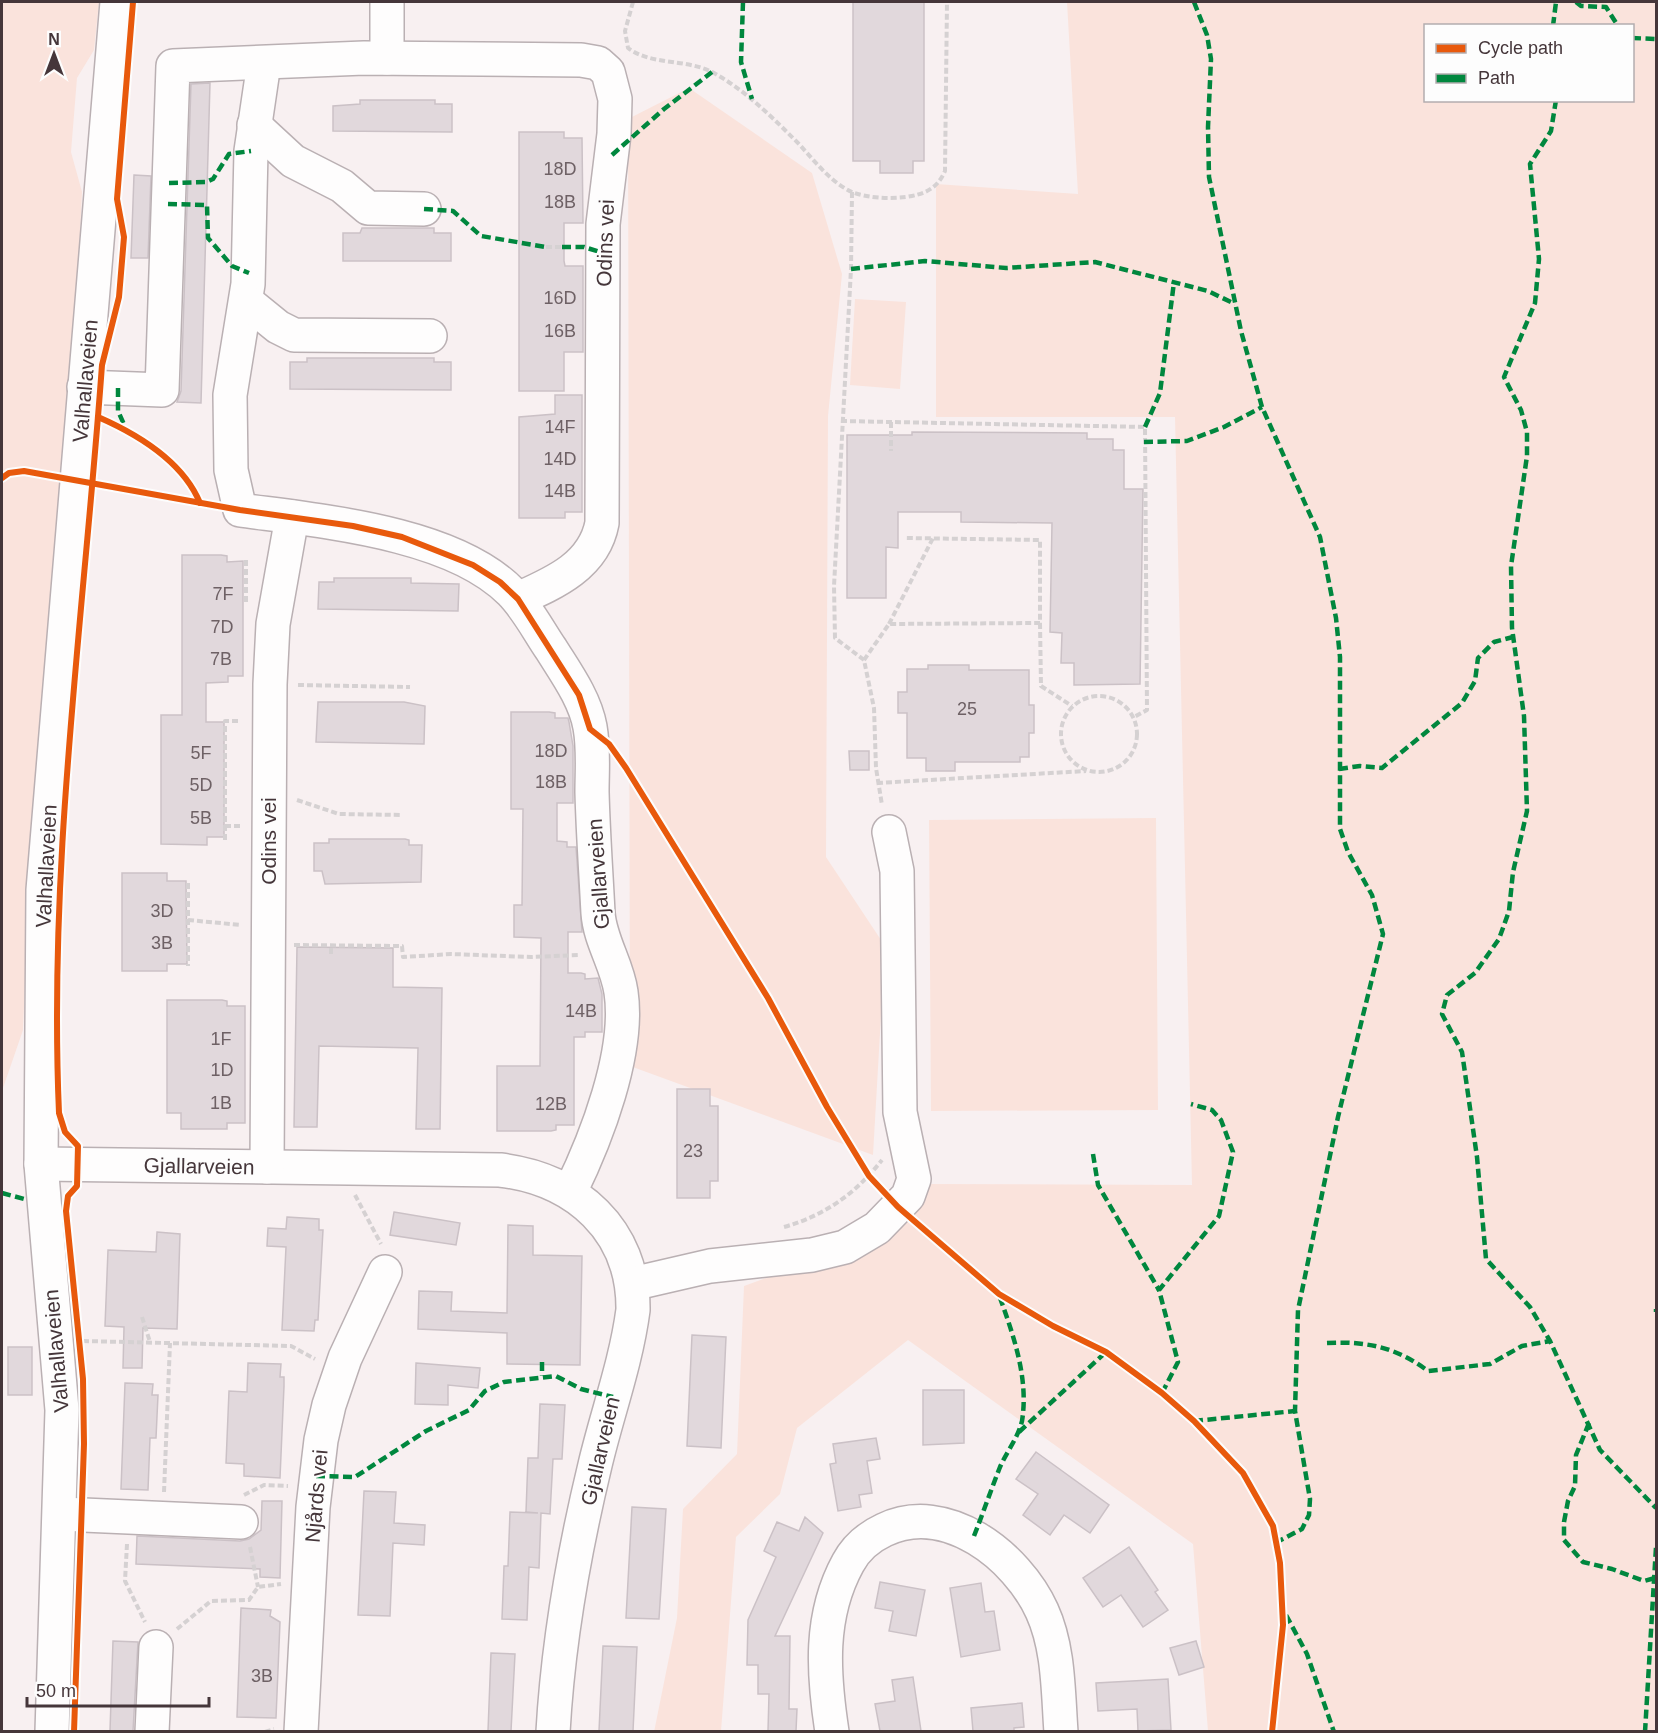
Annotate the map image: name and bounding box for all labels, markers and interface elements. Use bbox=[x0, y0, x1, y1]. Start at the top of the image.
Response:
north arrow bbox=[24, 24, 84, 84]
legend bbox=[1424, 24, 1634, 102]
text: N bbox=[48, 31, 60, 48]
text: Cycle path bbox=[1478, 38, 1563, 58]
text: Path bbox=[1478, 68, 1515, 88]
house number: 18D bbox=[543, 159, 577, 179]
house number: 18B bbox=[544, 192, 576, 212]
street label: Odins vei bbox=[592, 199, 618, 287]
house number: 16D bbox=[543, 288, 577, 308]
street label: Valhallaveien bbox=[68, 319, 102, 443]
house number: 16B bbox=[544, 321, 576, 341]
house number: 14F bbox=[544, 417, 576, 437]
house number: 14D bbox=[543, 449, 577, 469]
house number: 14B bbox=[544, 481, 576, 501]
house number: 7F bbox=[212, 584, 234, 604]
house number: 7D bbox=[210, 617, 234, 637]
house number: 7B bbox=[210, 649, 232, 669]
house number: 25 bbox=[957, 699, 977, 719]
house number: 18D bbox=[534, 741, 568, 761]
house number: 5F bbox=[190, 743, 212, 763]
house number: 18B bbox=[535, 772, 567, 792]
house number: 5D bbox=[189, 775, 213, 795]
street label: Odins vei bbox=[257, 797, 280, 885]
street label: Valhallaveien bbox=[31, 804, 61, 928]
house number: 5B bbox=[190, 808, 212, 828]
street label: Gjallarveien bbox=[583, 818, 613, 930]
house number: 3D bbox=[150, 901, 174, 921]
house number: 3B bbox=[151, 933, 173, 953]
house number: 14B bbox=[565, 1001, 597, 1021]
house number: 1F bbox=[210, 1029, 232, 1049]
house number: 1D bbox=[210, 1060, 234, 1080]
house number: 1B bbox=[210, 1093, 232, 1113]
house number: 12B bbox=[535, 1094, 567, 1114]
house number: 23 bbox=[683, 1141, 703, 1161]
street label: Gjallarveien bbox=[143, 1154, 255, 1178]
street label: Valhallaveien bbox=[39, 1289, 73, 1413]
street label: Gjallarveien bbox=[576, 1394, 624, 1508]
street label: Njårds vei bbox=[300, 1448, 332, 1544]
house number: 3B bbox=[251, 1666, 273, 1686]
scale bar bbox=[27, 1670, 208, 1708]
text: 50 m bbox=[36, 1681, 76, 1701]

